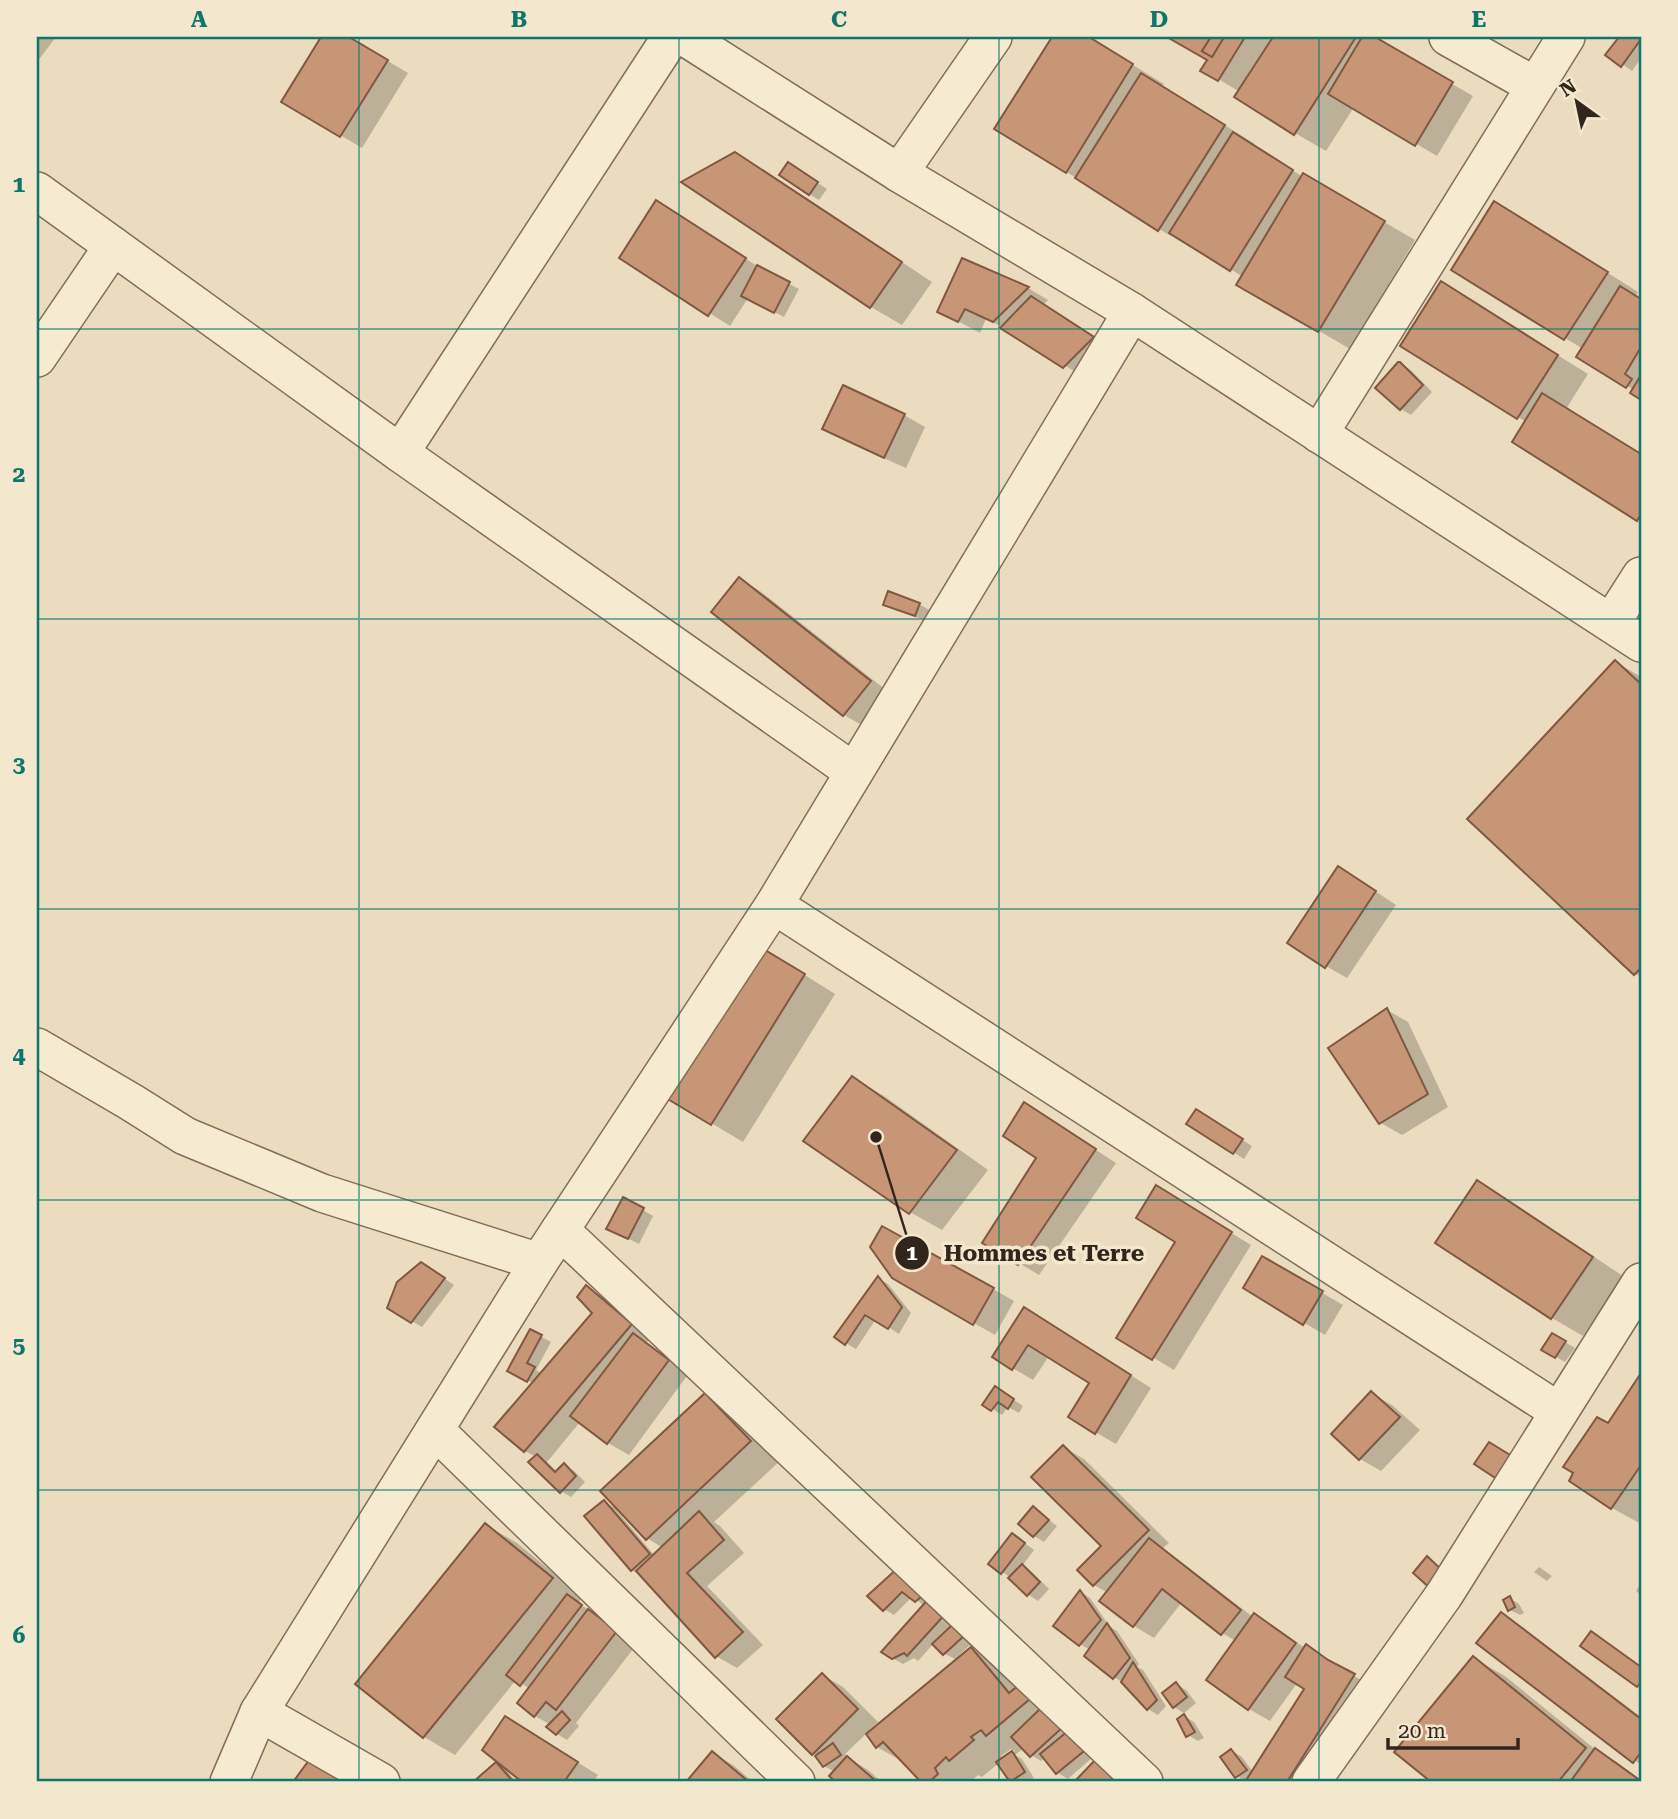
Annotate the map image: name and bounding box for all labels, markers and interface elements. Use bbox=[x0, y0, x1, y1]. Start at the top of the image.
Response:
text: A bbox=[191, 6, 208, 33]
text: B bbox=[511, 6, 527, 33]
text: C bbox=[831, 6, 847, 33]
text: D bbox=[1150, 6, 1168, 33]
text: E bbox=[1472, 6, 1486, 33]
north arrow bbox=[1542, 66, 1612, 136]
text: N bbox=[1556, 74, 1581, 102]
text: 1 bbox=[13, 171, 26, 198]
text: 2 bbox=[13, 461, 25, 488]
text: 3 bbox=[13, 751, 26, 778]
text: 4 bbox=[13, 1042, 26, 1069]
callout: Hommes et Terre bbox=[895, 1231, 1158, 1275]
text: Hommes et Terre bbox=[944, 1240, 1144, 1267]
text: 1 bbox=[906, 1241, 918, 1265]
text: 5 bbox=[13, 1332, 26, 1359]
text: 6 bbox=[13, 1622, 26, 1649]
scale bar bbox=[1388, 1707, 1517, 1751]
text: 20 m bbox=[1398, 1719, 1446, 1743]

